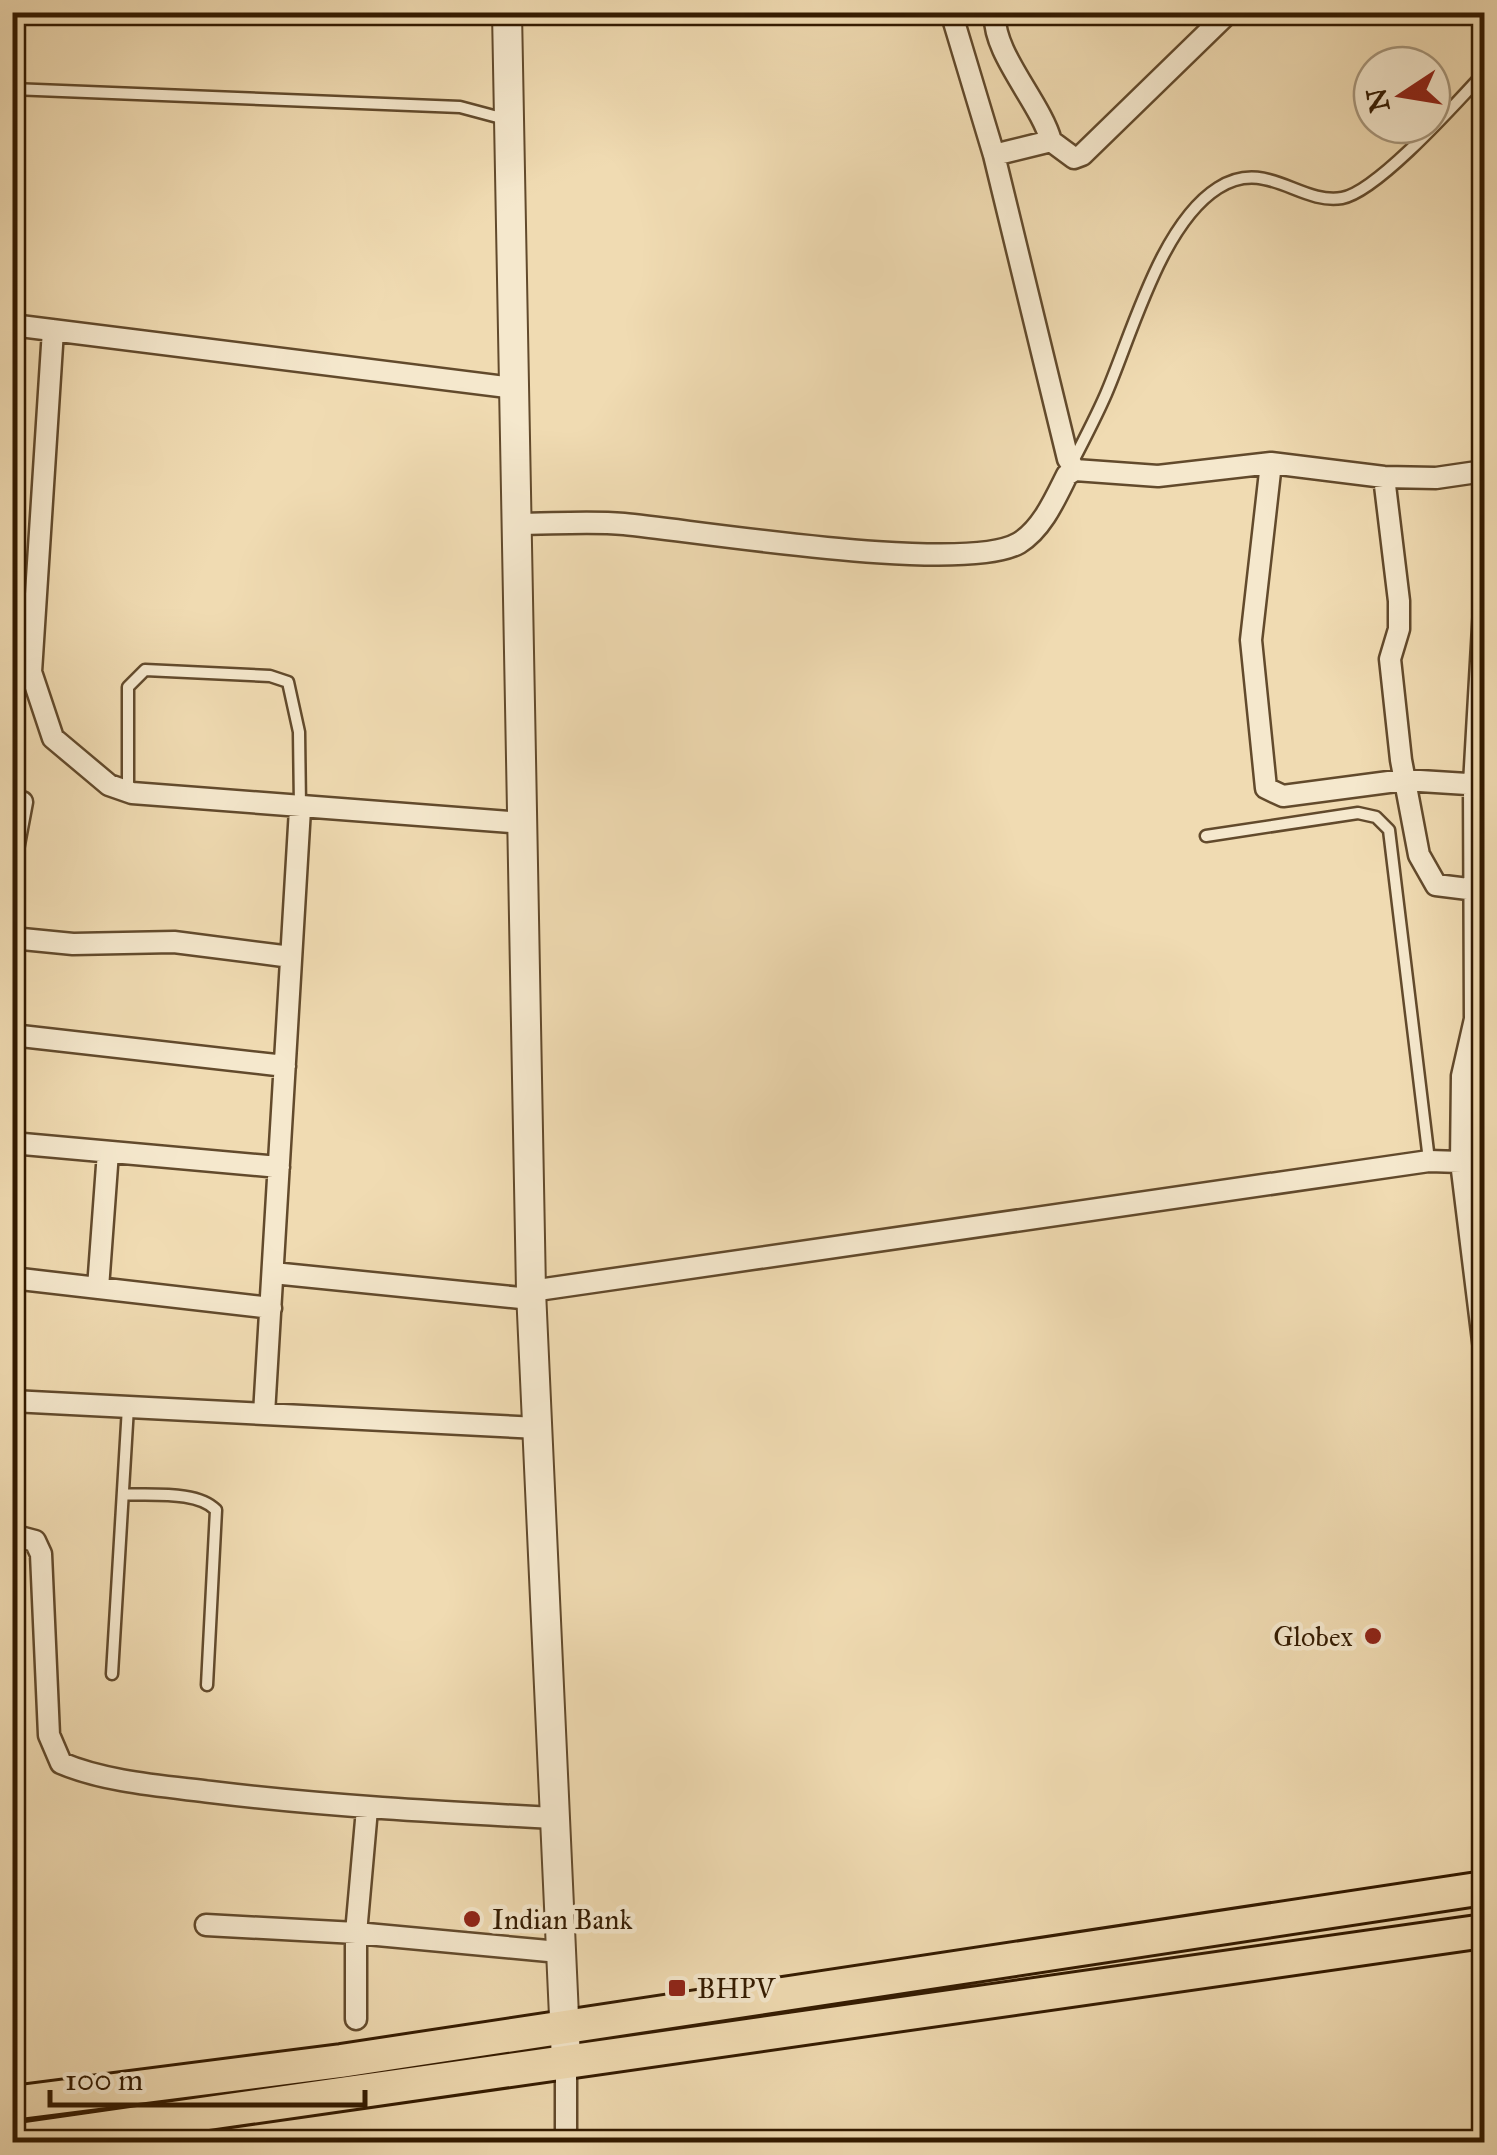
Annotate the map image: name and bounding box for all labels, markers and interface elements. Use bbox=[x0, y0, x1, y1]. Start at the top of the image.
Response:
north arrow bbox=[1352, 45, 1452, 145]
text: N bbox=[1358, 85, 1398, 115]
place label: Globex bbox=[1273, 1619, 1354, 1654]
marker: Globex bbox=[1362, 1625, 1384, 1647]
place label: Indian Bank bbox=[492, 1902, 632, 1937]
marker: Indian Bank bbox=[461, 1908, 483, 1930]
place label: BHPV bbox=[697, 1971, 776, 2006]
marker: BHPV bbox=[666, 1977, 688, 1999]
scale bar bbox=[50, 2045, 365, 2107]
text: 100 m bbox=[65, 2062, 143, 2098]

